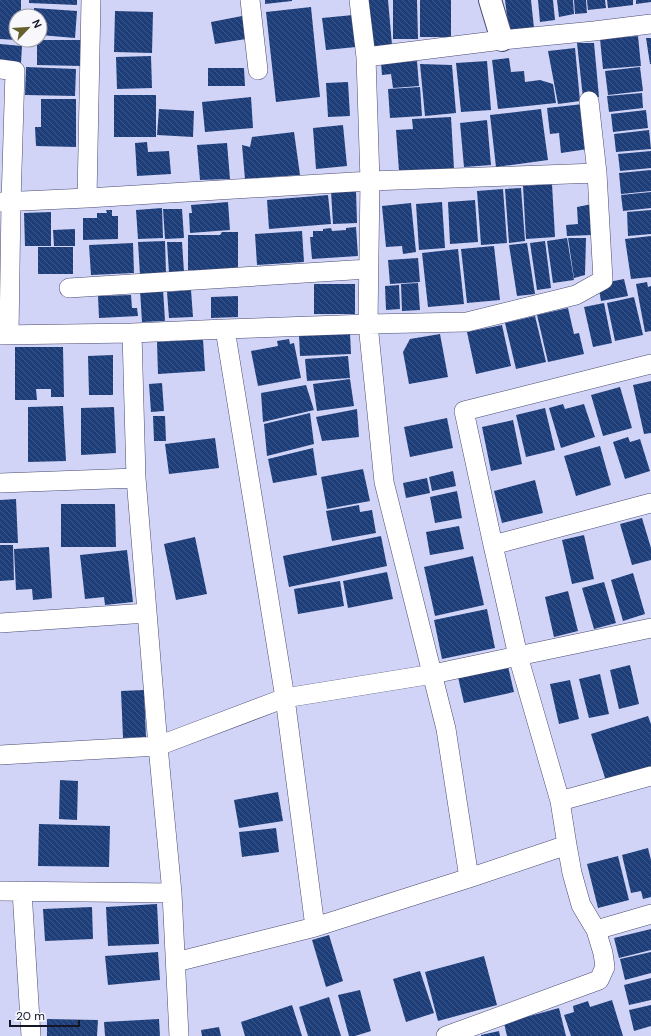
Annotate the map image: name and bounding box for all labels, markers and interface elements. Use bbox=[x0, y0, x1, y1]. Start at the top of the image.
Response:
north arrow bbox=[8, 8, 48, 48]
text: N bbox=[29, 17, 45, 30]
scale bar bbox=[10, 1002, 79, 1028]
text: 20 m bbox=[16, 1008, 45, 1024]

